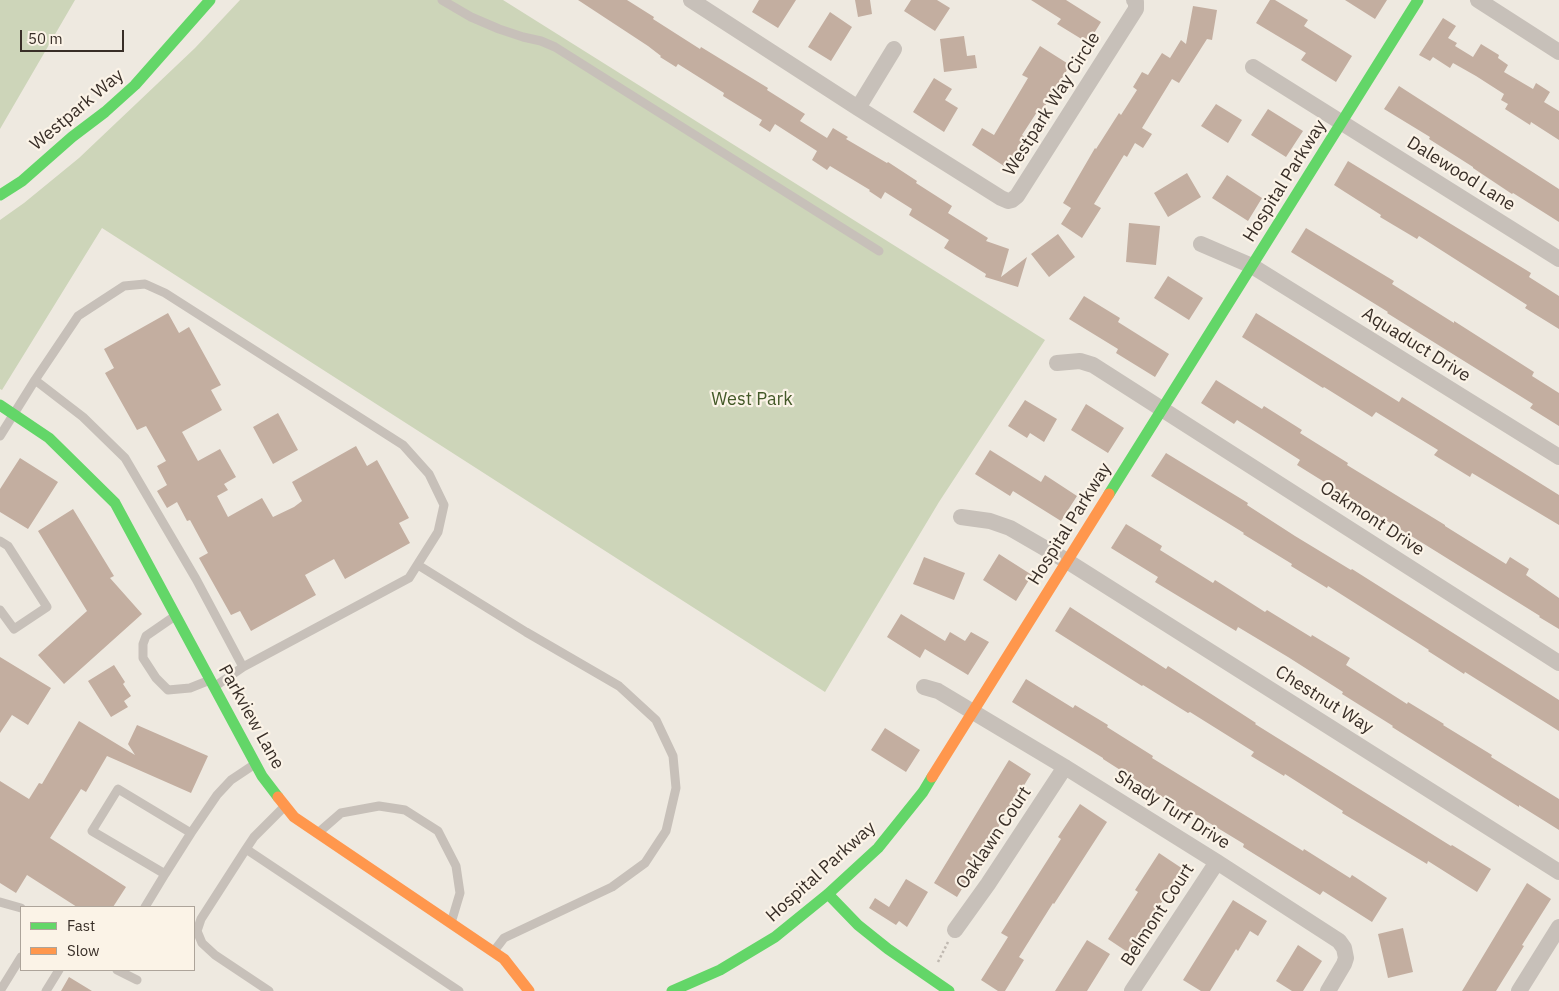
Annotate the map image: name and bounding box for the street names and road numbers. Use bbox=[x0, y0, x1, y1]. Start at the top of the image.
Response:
street label: Westpark Way Circle bbox=[999, 28, 1105, 180]
street label: Westpark Way bbox=[26, 65, 128, 155]
street label: Hospital Parkway bbox=[1239, 116, 1331, 246]
street label: Dalewood Lane bbox=[1403, 132, 1519, 216]
street label: Aquaduct Drive bbox=[1358, 303, 1474, 387]
street label: Hospital Parkway bbox=[1024, 459, 1116, 589]
street label: Oakmont Drive bbox=[1316, 477, 1428, 561]
street label: Parkview Lane bbox=[213, 661, 289, 773]
street label: Chestnut Way bbox=[1271, 661, 1377, 739]
street label: Shady Turf Drive bbox=[1110, 766, 1234, 854]
street label: Oaklawn Court bbox=[952, 783, 1036, 893]
street label: Hospital Parkway bbox=[762, 817, 880, 927]
street label: Belmont Court bbox=[1117, 860, 1199, 970]

